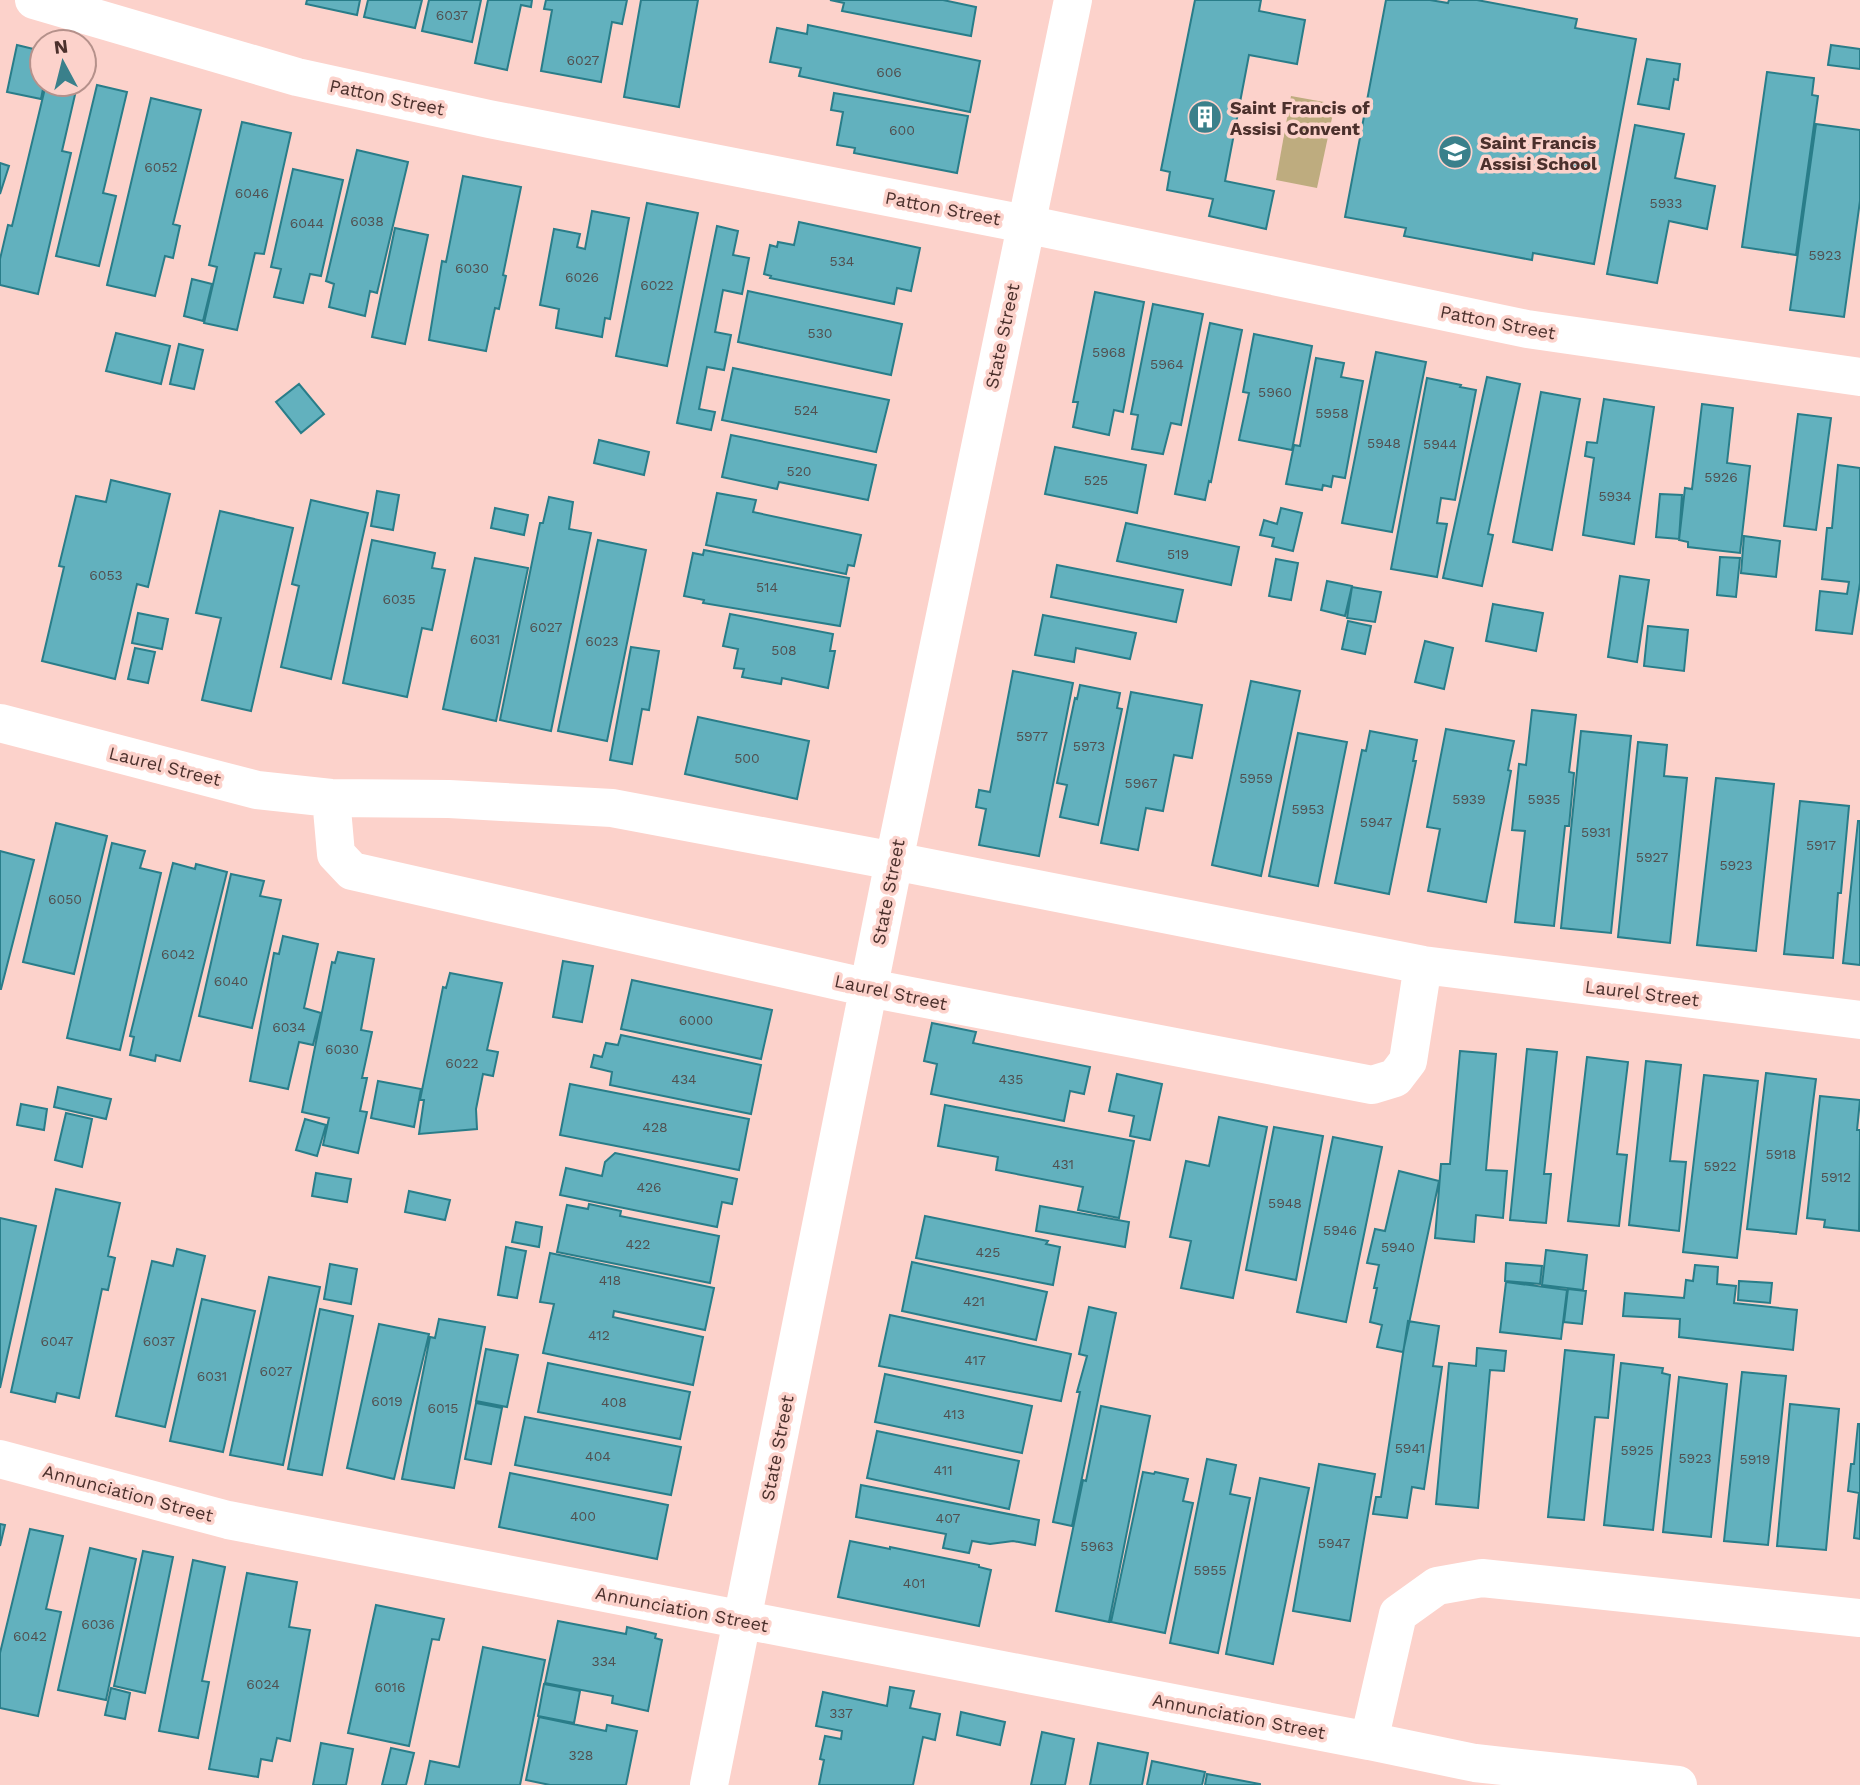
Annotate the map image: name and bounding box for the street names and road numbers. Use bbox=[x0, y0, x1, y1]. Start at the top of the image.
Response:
street label: Patton Street bbox=[328, 75, 447, 120]
street label: Patton Street bbox=[884, 187, 1003, 230]
street label: State Street bbox=[981, 281, 1024, 391]
street label: Patton Street bbox=[1439, 301, 1558, 344]
street label: Laurel Street bbox=[107, 742, 224, 790]
street label: State Street bbox=[867, 837, 909, 947]
street label: Laurel Street bbox=[833, 970, 950, 1014]
street label: Laurel Street bbox=[1584, 976, 1701, 1010]
street label: State Street bbox=[756, 1393, 798, 1503]
street label: Annunciation Street bbox=[40, 1460, 216, 1526]
street label: Annunciation Street bbox=[594, 1582, 771, 1636]
street label: Annunciation Street bbox=[1151, 1689, 1328, 1743]

